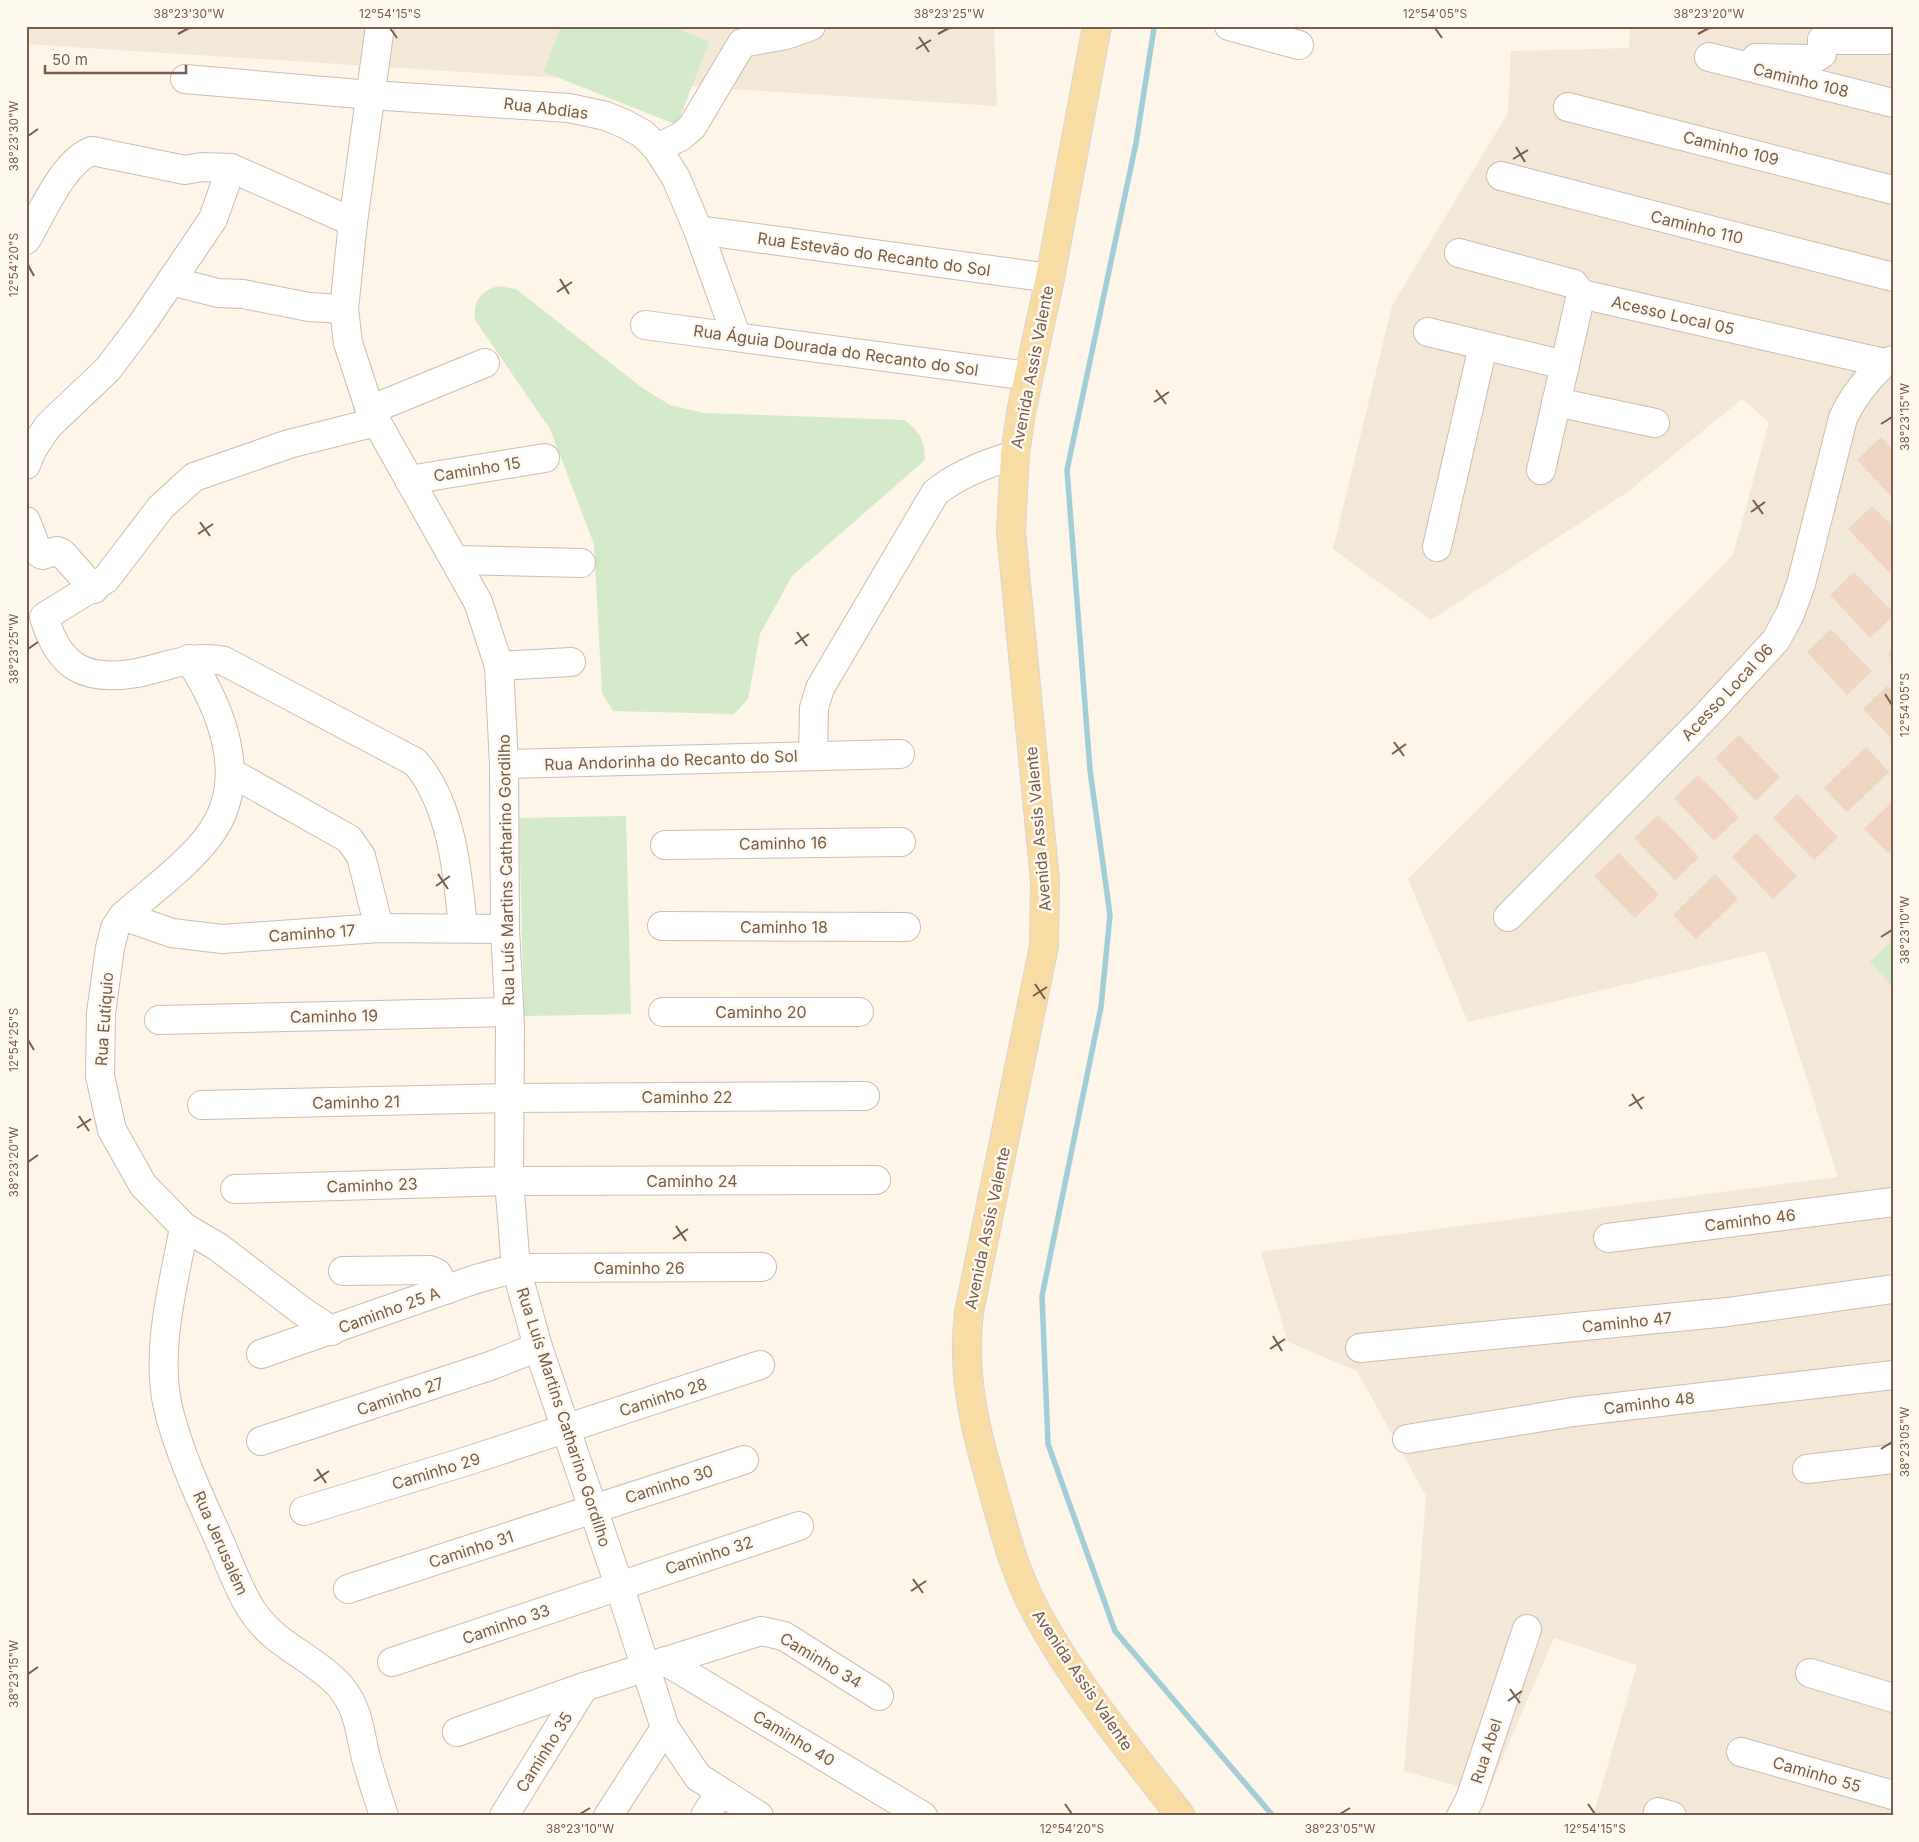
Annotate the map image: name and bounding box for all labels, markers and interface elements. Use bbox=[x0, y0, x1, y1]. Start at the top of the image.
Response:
text: 38°23'30"W bbox=[154, 6, 225, 21]
text: 12°54'15"S bbox=[359, 6, 421, 21]
text: 38°23'25"W bbox=[914, 6, 984, 21]
text: 12°54'05"S bbox=[1403, 6, 1468, 21]
text: 38°23'20"W bbox=[1674, 6, 1745, 21]
scale bar bbox=[45, 42, 186, 74]
text: 50 m bbox=[52, 50, 88, 69]
street label: Caminho 108 bbox=[1751, 58, 1851, 102]
street label: Rua Abdias bbox=[503, 93, 589, 123]
text: 38°23'30"W bbox=[6, 100, 21, 171]
street label: Caminho 109 bbox=[1681, 126, 1781, 170]
street label: Caminho 110 bbox=[1649, 206, 1745, 248]
street label: Rua Estevão do Recanto do Sol bbox=[756, 228, 992, 280]
text: 12°54'20"S bbox=[6, 232, 21, 297]
street label: Avenida Assis Valente bbox=[1006, 284, 1058, 450]
street label: Acesso Local 05 bbox=[1610, 291, 1736, 339]
street label: Rua Águia Dourada do Recanto do Sol bbox=[692, 320, 980, 380]
text: 38°23'15"W bbox=[1897, 383, 1912, 451]
street label: Caminho 15 bbox=[432, 452, 522, 486]
text: 38°23'25"W bbox=[6, 614, 21, 684]
street label: Acesso Local 06 bbox=[1677, 639, 1777, 745]
text: 12°54'05"S bbox=[1897, 672, 1912, 737]
street label: Rua Luís Martins Catharino Gordilho bbox=[494, 734, 518, 1006]
street label: Rua Andorinha do Recanto do Sol bbox=[544, 746, 798, 774]
street label: Avenida Assis Valente bbox=[1021, 746, 1055, 912]
street label: Caminho 16 bbox=[739, 832, 827, 854]
text: 38°23'10"W bbox=[1897, 896, 1912, 964]
street label: Caminho 18 bbox=[740, 917, 828, 937]
street label: Caminho 17 bbox=[268, 920, 356, 946]
street label: Rua Eutíquio bbox=[91, 971, 117, 1067]
street label: Caminho 20 bbox=[715, 1002, 807, 1022]
street label: Caminho 19 bbox=[290, 1005, 378, 1027]
text: 12°54'25"S bbox=[6, 1008, 21, 1072]
street label: Caminho 22 bbox=[641, 1087, 733, 1107]
street label: Caminho 21 bbox=[312, 1091, 400, 1113]
text: 38°23'20"W bbox=[6, 1126, 21, 1197]
street label: Avenida Assis Valente bbox=[960, 1145, 1014, 1311]
street label: Caminho 24 bbox=[646, 1171, 738, 1191]
street label: Caminho 23 bbox=[326, 1173, 418, 1197]
street label: Caminho 46 bbox=[1703, 1204, 1797, 1236]
street label: Caminho 26 bbox=[593, 1258, 685, 1278]
street label: Caminho 25 A bbox=[335, 1282, 443, 1338]
street label: Rua Luís Martins Catharino Gordilho bbox=[513, 1285, 615, 1549]
street label: Caminho 47 bbox=[1581, 1307, 1673, 1337]
street label: Caminho 27 bbox=[354, 1373, 446, 1419]
street label: Caminho 28 bbox=[617, 1373, 709, 1421]
street label: Caminho 48 bbox=[1602, 1387, 1696, 1419]
text: 38°23'05"W bbox=[1897, 1406, 1912, 1477]
street label: Caminho 29 bbox=[389, 1448, 483, 1494]
street label: Caminho 30 bbox=[622, 1460, 716, 1508]
street label: Rua Jerusalém bbox=[189, 1488, 253, 1598]
street label: Caminho 31 bbox=[426, 1526, 516, 1572]
street label: Caminho 32 bbox=[663, 1531, 755, 1579]
street label: Caminho 33 bbox=[460, 1600, 552, 1648]
street label: Avenida Assis Valente bbox=[1028, 1606, 1138, 1754]
street label: Caminho 34 bbox=[777, 1628, 865, 1692]
text: 38°23'15"W bbox=[6, 1640, 21, 1708]
street label: Caminho 40 bbox=[749, 1706, 839, 1770]
street label: Caminho 35 bbox=[511, 1708, 577, 1796]
street label: Rua Abel bbox=[1466, 1716, 1506, 1786]
street label: Caminho 55 bbox=[1770, 1752, 1864, 1796]
text: 38°23'10"W bbox=[546, 1821, 614, 1836]
text: 12°54'20"S bbox=[1040, 1821, 1105, 1836]
text: 38°23'05"W bbox=[1305, 1821, 1376, 1836]
text: 12°54'15"S bbox=[1564, 1821, 1626, 1836]

